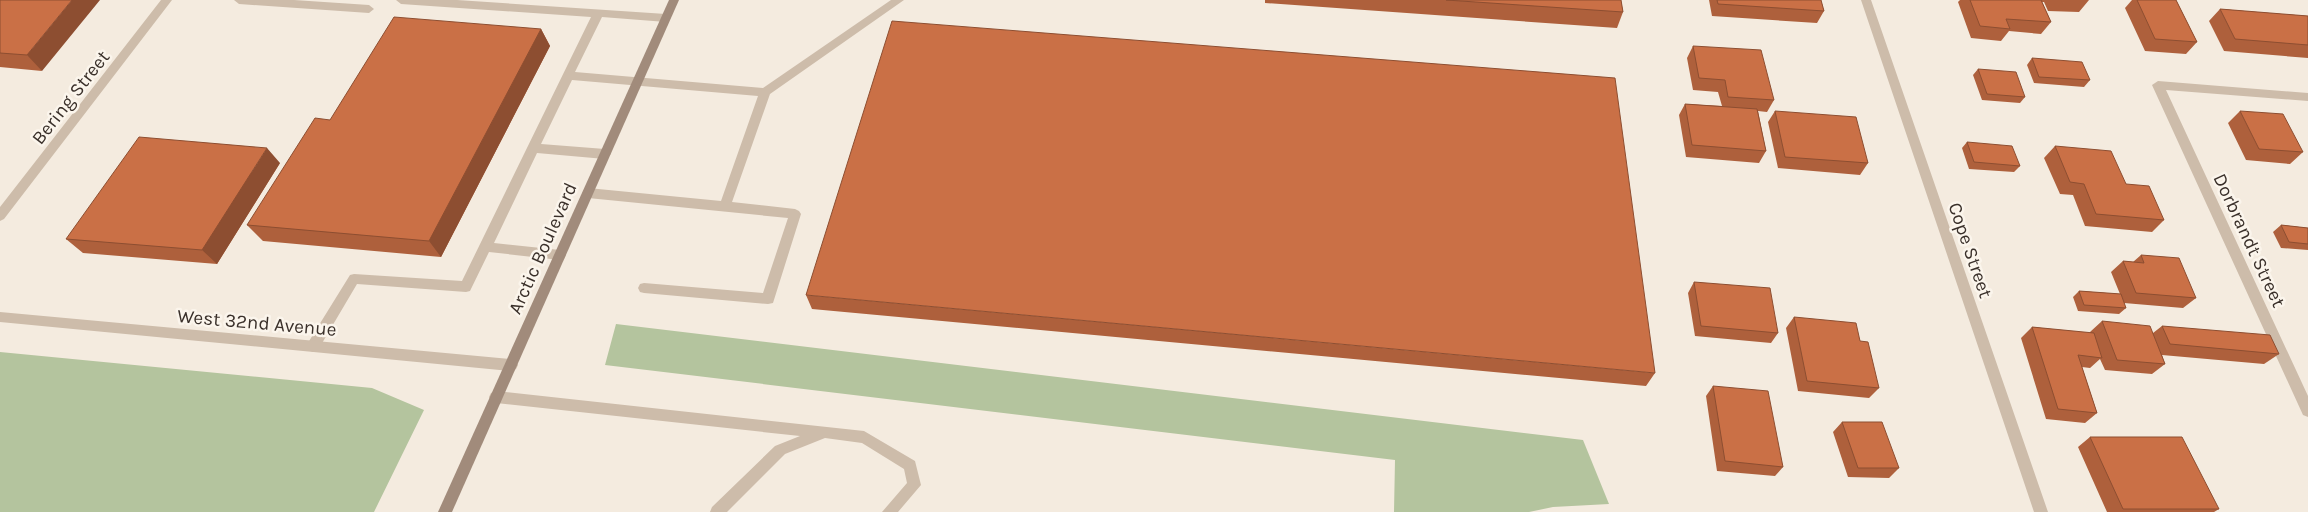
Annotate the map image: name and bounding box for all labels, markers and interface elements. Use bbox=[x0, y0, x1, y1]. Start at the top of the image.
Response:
street label: Bering Street bbox=[27, 46, 114, 149]
street label: Dorbrandt Street bbox=[2209, 170, 2290, 311]
street label: Arctic Boulevard bbox=[504, 179, 582, 318]
street label: Cope Street bbox=[1943, 200, 1997, 301]
street label: West 32nd Avenue bbox=[176, 305, 337, 341]

